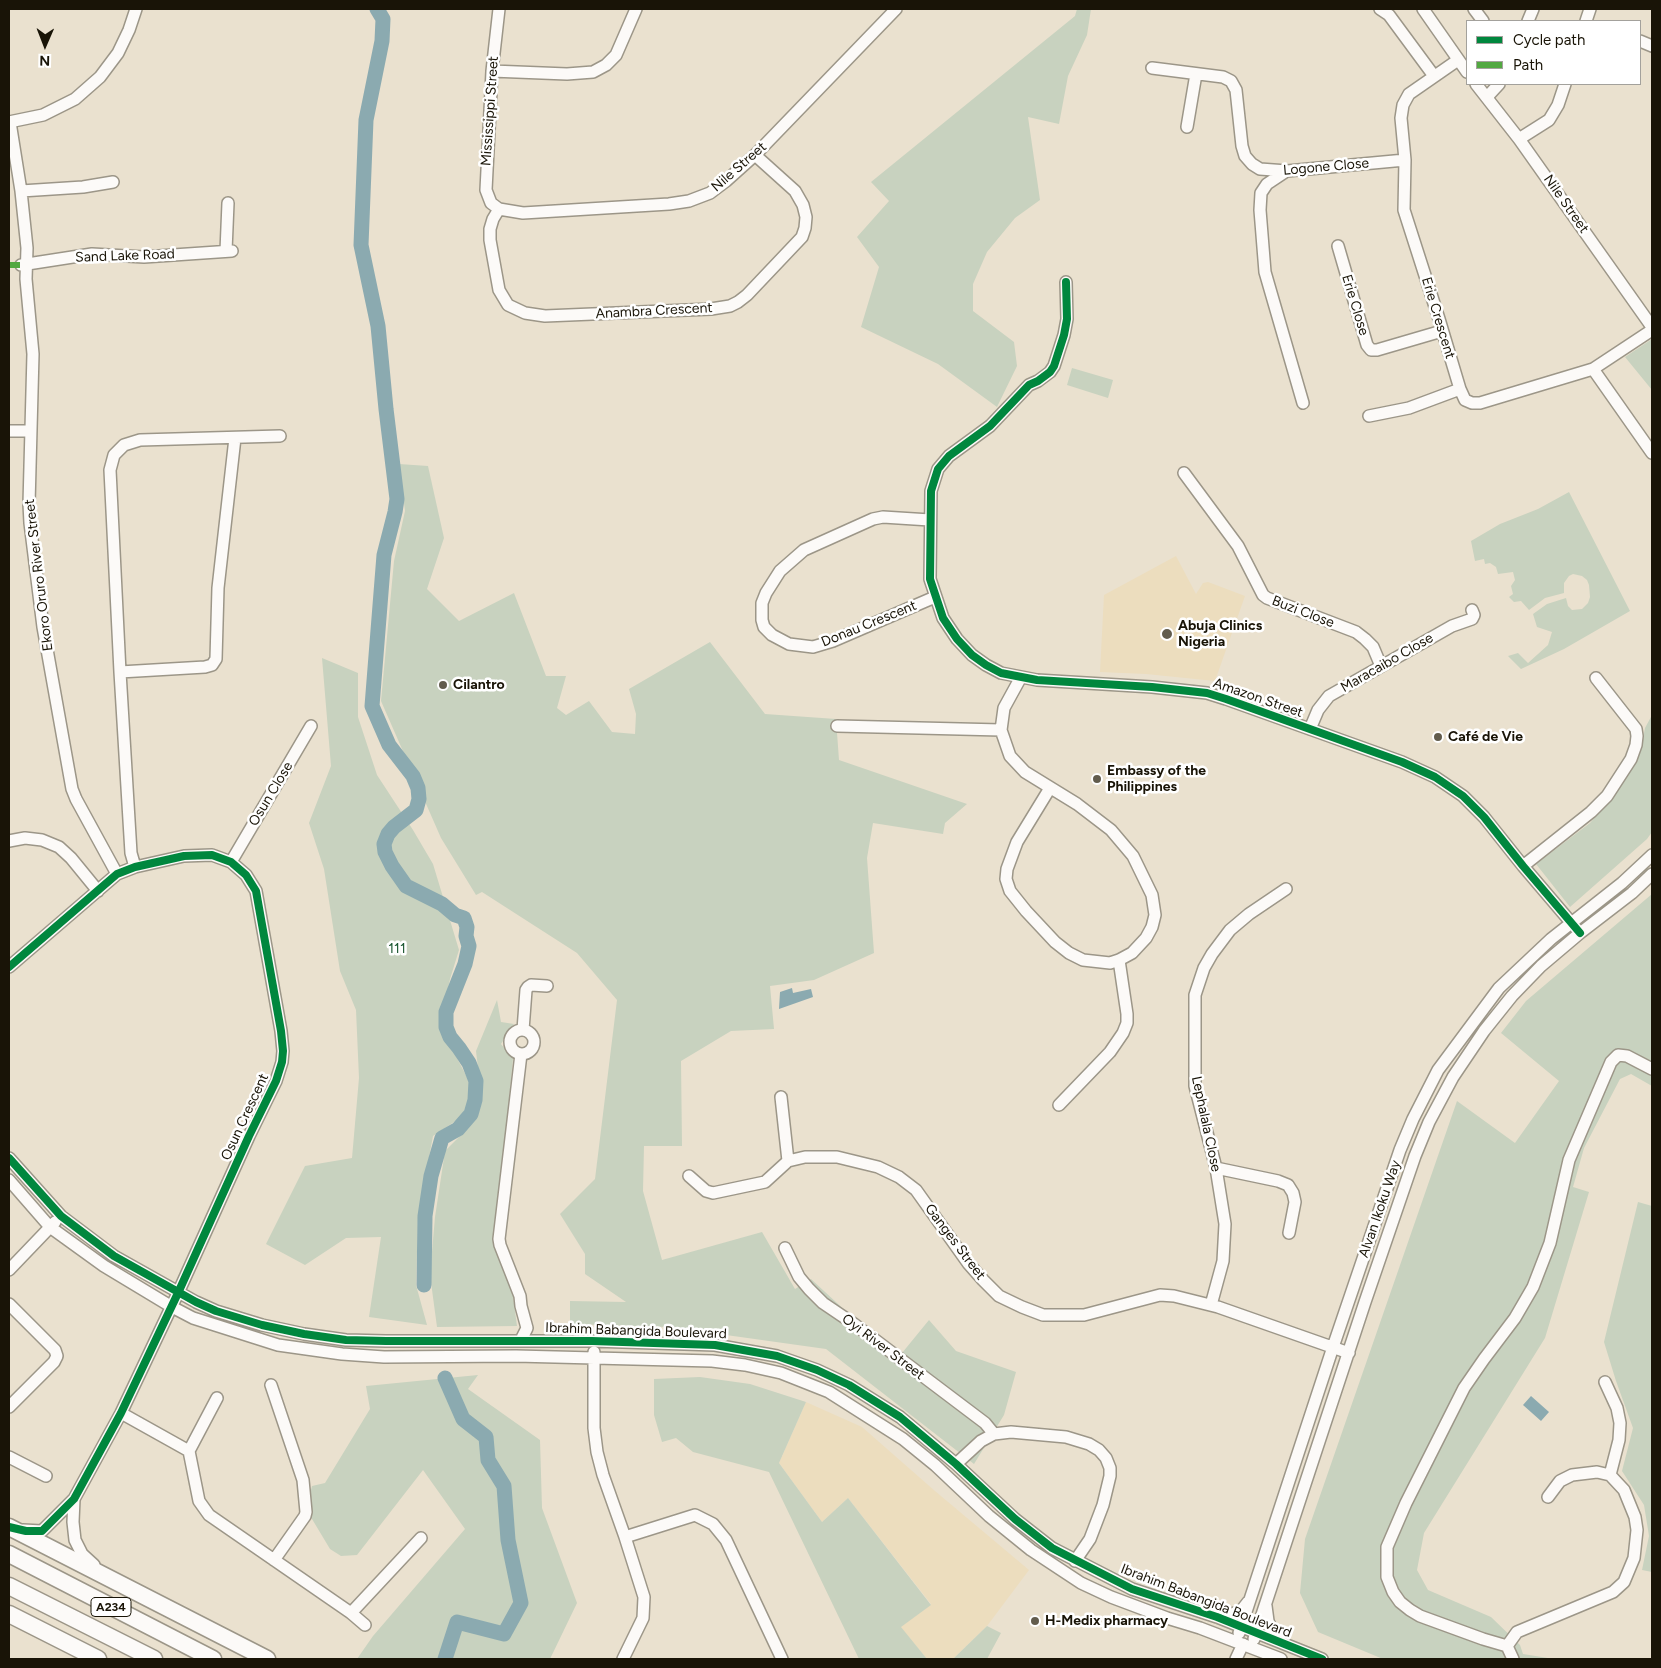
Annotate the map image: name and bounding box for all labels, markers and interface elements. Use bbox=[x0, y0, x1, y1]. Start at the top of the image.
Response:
north arrow bbox=[20, 20, 70, 70]
legend bbox=[1466, 20, 1641, 85]
text: Cycle path bbox=[1513, 31, 1585, 49]
text: N bbox=[39, 52, 50, 69]
street label: Mississippi Street bbox=[478, 55, 502, 167]
text: Path bbox=[1513, 56, 1543, 74]
street label: Nile Street bbox=[708, 139, 770, 195]
street label: Logone Close bbox=[1282, 155, 1370, 179]
street label: Nile Street bbox=[1540, 172, 1592, 236]
street label: Sand Lake Road bbox=[75, 246, 175, 266]
street label: Erie Close bbox=[1338, 273, 1372, 337]
street label: Erie Crescent bbox=[1418, 275, 1458, 361]
street label: Anambra Crescent bbox=[595, 300, 713, 322]
street label: Ekoro Oruro River Street bbox=[21, 498, 57, 652]
street label: Buzi Close bbox=[1269, 592, 1337, 632]
street label: Donau Crescent bbox=[819, 597, 919, 651]
place label: Abuja Clinics Nigeria bbox=[1178, 618, 1262, 650]
marker: Abuja Clinics Nigeria bbox=[1160, 627, 1174, 641]
street label: Maracaibo Close bbox=[1338, 630, 1436, 696]
street label: Amazon Street bbox=[1211, 675, 1305, 721]
place label: Cilantro bbox=[453, 677, 505, 693]
marker: Cilantro bbox=[437, 679, 449, 691]
place label: Café de Vie bbox=[1448, 729, 1523, 745]
marker: Café de Vie bbox=[1432, 731, 1444, 743]
street label: Osun Close bbox=[245, 759, 297, 829]
place label: Embassy of the Philippines bbox=[1107, 763, 1206, 796]
marker: Embassy of the Philippines bbox=[1091, 773, 1103, 785]
park label: 111 bbox=[388, 941, 406, 957]
street label: Osun Crescent bbox=[218, 1071, 272, 1163]
street label: Lephalala Close bbox=[1188, 1075, 1224, 1173]
street label: Alvan Ikoku Way bbox=[1355, 1158, 1405, 1260]
street label: Ganges Street bbox=[921, 1201, 989, 1283]
street label: Oyi River Street bbox=[838, 1310, 928, 1384]
street label: Ibrahim Babangida Boulevard bbox=[545, 1319, 727, 1343]
street label: Ibrahim Babangida Boulevard bbox=[1118, 1561, 1294, 1641]
road number: A234 bbox=[91, 1598, 131, 1616]
place label: H-Medix pharmacy bbox=[1045, 1613, 1168, 1629]
marker: H-Medix pharmacy bbox=[1029, 1615, 1041, 1627]

